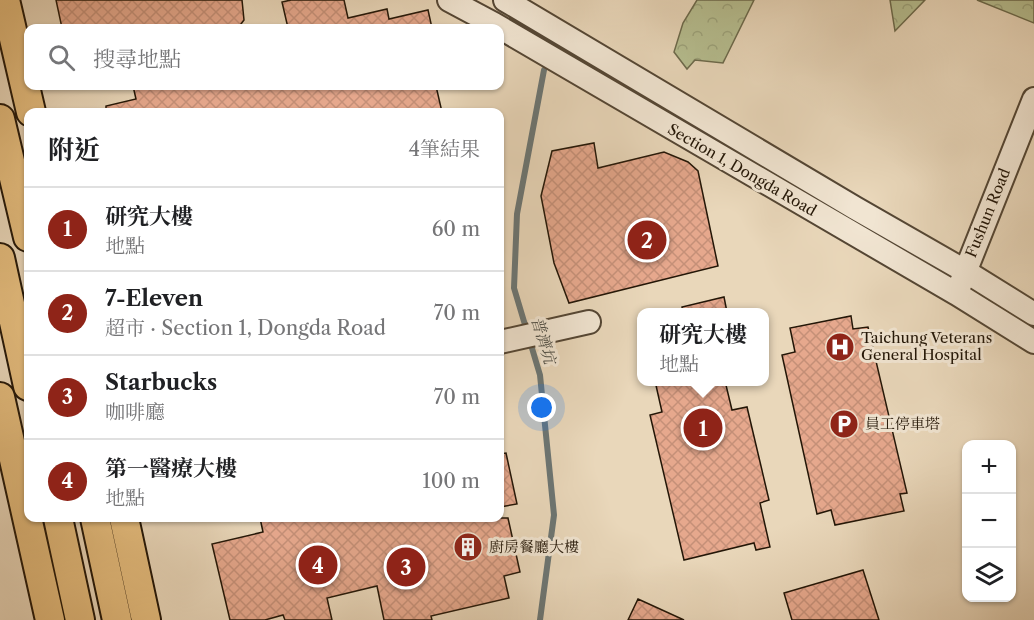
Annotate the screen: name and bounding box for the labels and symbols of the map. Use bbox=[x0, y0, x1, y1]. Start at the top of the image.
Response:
street label: Section 1, Dongda Road bbox=[665, 119, 820, 220]
street label: Fushun Road bbox=[961, 165, 1014, 260]
pin: 2 bbox=[628, 218, 666, 262]
water label: 普濟坑 bbox=[527, 314, 561, 368]
place label: Taichung Veterans General Hospital bbox=[861, 328, 992, 364]
hospital icon: Taichung Veterans General Hospital bbox=[824, 331, 856, 363]
your location bbox=[527, 393, 556, 422]
pin: 1 bbox=[684, 406, 722, 450]
parking icon: 員工停車塔 bbox=[828, 408, 860, 440]
place label: 員工停車塔 bbox=[865, 414, 940, 433]
building icon: 廚房餐廳大樓 bbox=[452, 531, 484, 563]
place label: 廚房餐廳大樓 bbox=[489, 537, 579, 556]
pin: 4 bbox=[298, 542, 338, 588]
pin: 3 bbox=[386, 544, 426, 590]

